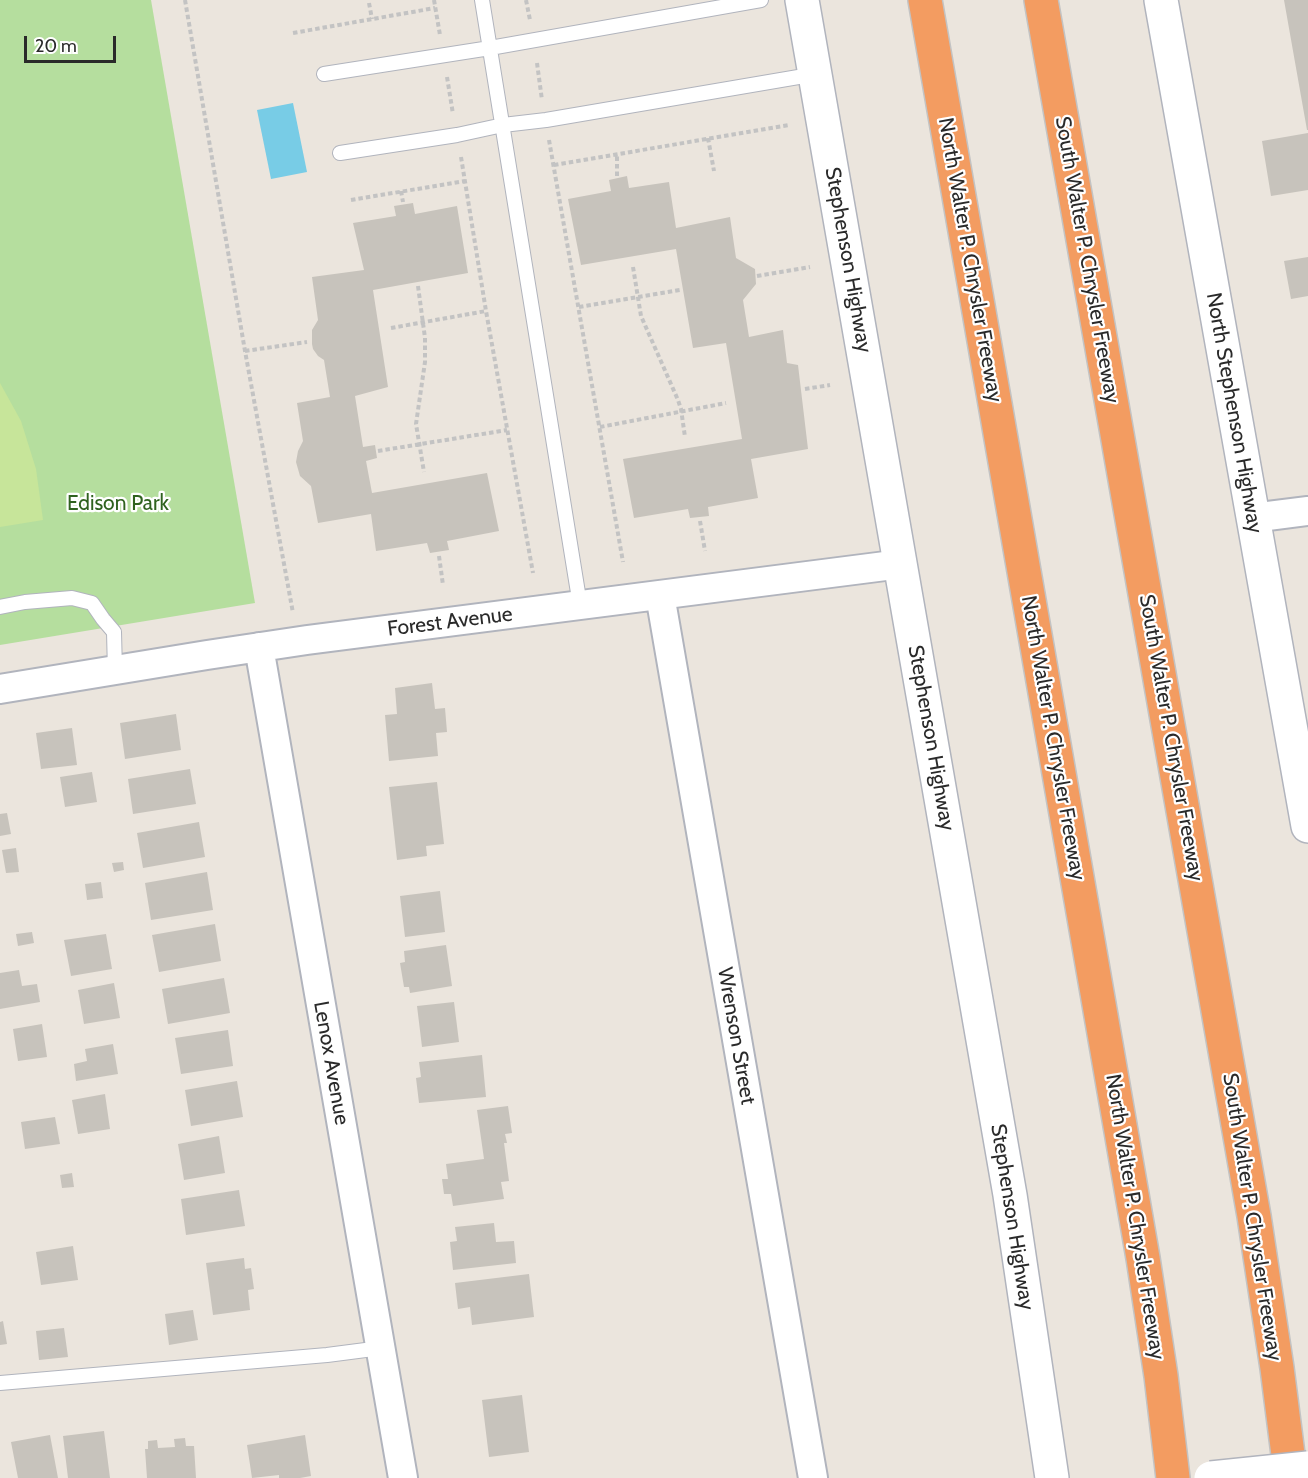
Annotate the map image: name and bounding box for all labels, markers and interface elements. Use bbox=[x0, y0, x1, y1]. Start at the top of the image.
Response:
scale bar bbox=[27, 24, 118, 62]
text: 20 m bbox=[35, 35, 77, 57]
street label: South Walter P. Chrysler Freeway bbox=[1049, 115, 1125, 405]
street label: North Walter P. Chrysler Freeway bbox=[933, 116, 1007, 404]
street label: Stephenson Highway bbox=[819, 165, 877, 355]
street label: North Stephenson Highway bbox=[1200, 291, 1268, 535]
park label: Edison Park bbox=[67, 491, 169, 517]
street label: South Walter P. Chrysler Freeway bbox=[1133, 593, 1209, 883]
street label: North Walter P. Chrysler Freeway bbox=[1016, 594, 1090, 882]
street label: Forest Avenue bbox=[386, 602, 514, 642]
street label: Stephenson Highway bbox=[902, 643, 960, 833]
street label: Wrenson Street bbox=[712, 966, 760, 1106]
street label: Lenox Avenue bbox=[308, 999, 354, 1127]
street label: South Walter P. Chrysler Freeway bbox=[1217, 1071, 1287, 1363]
street label: North Walter P. Chrysler Freeway bbox=[1100, 1072, 1170, 1362]
street label: Stephenson Highway bbox=[985, 1122, 1039, 1312]

